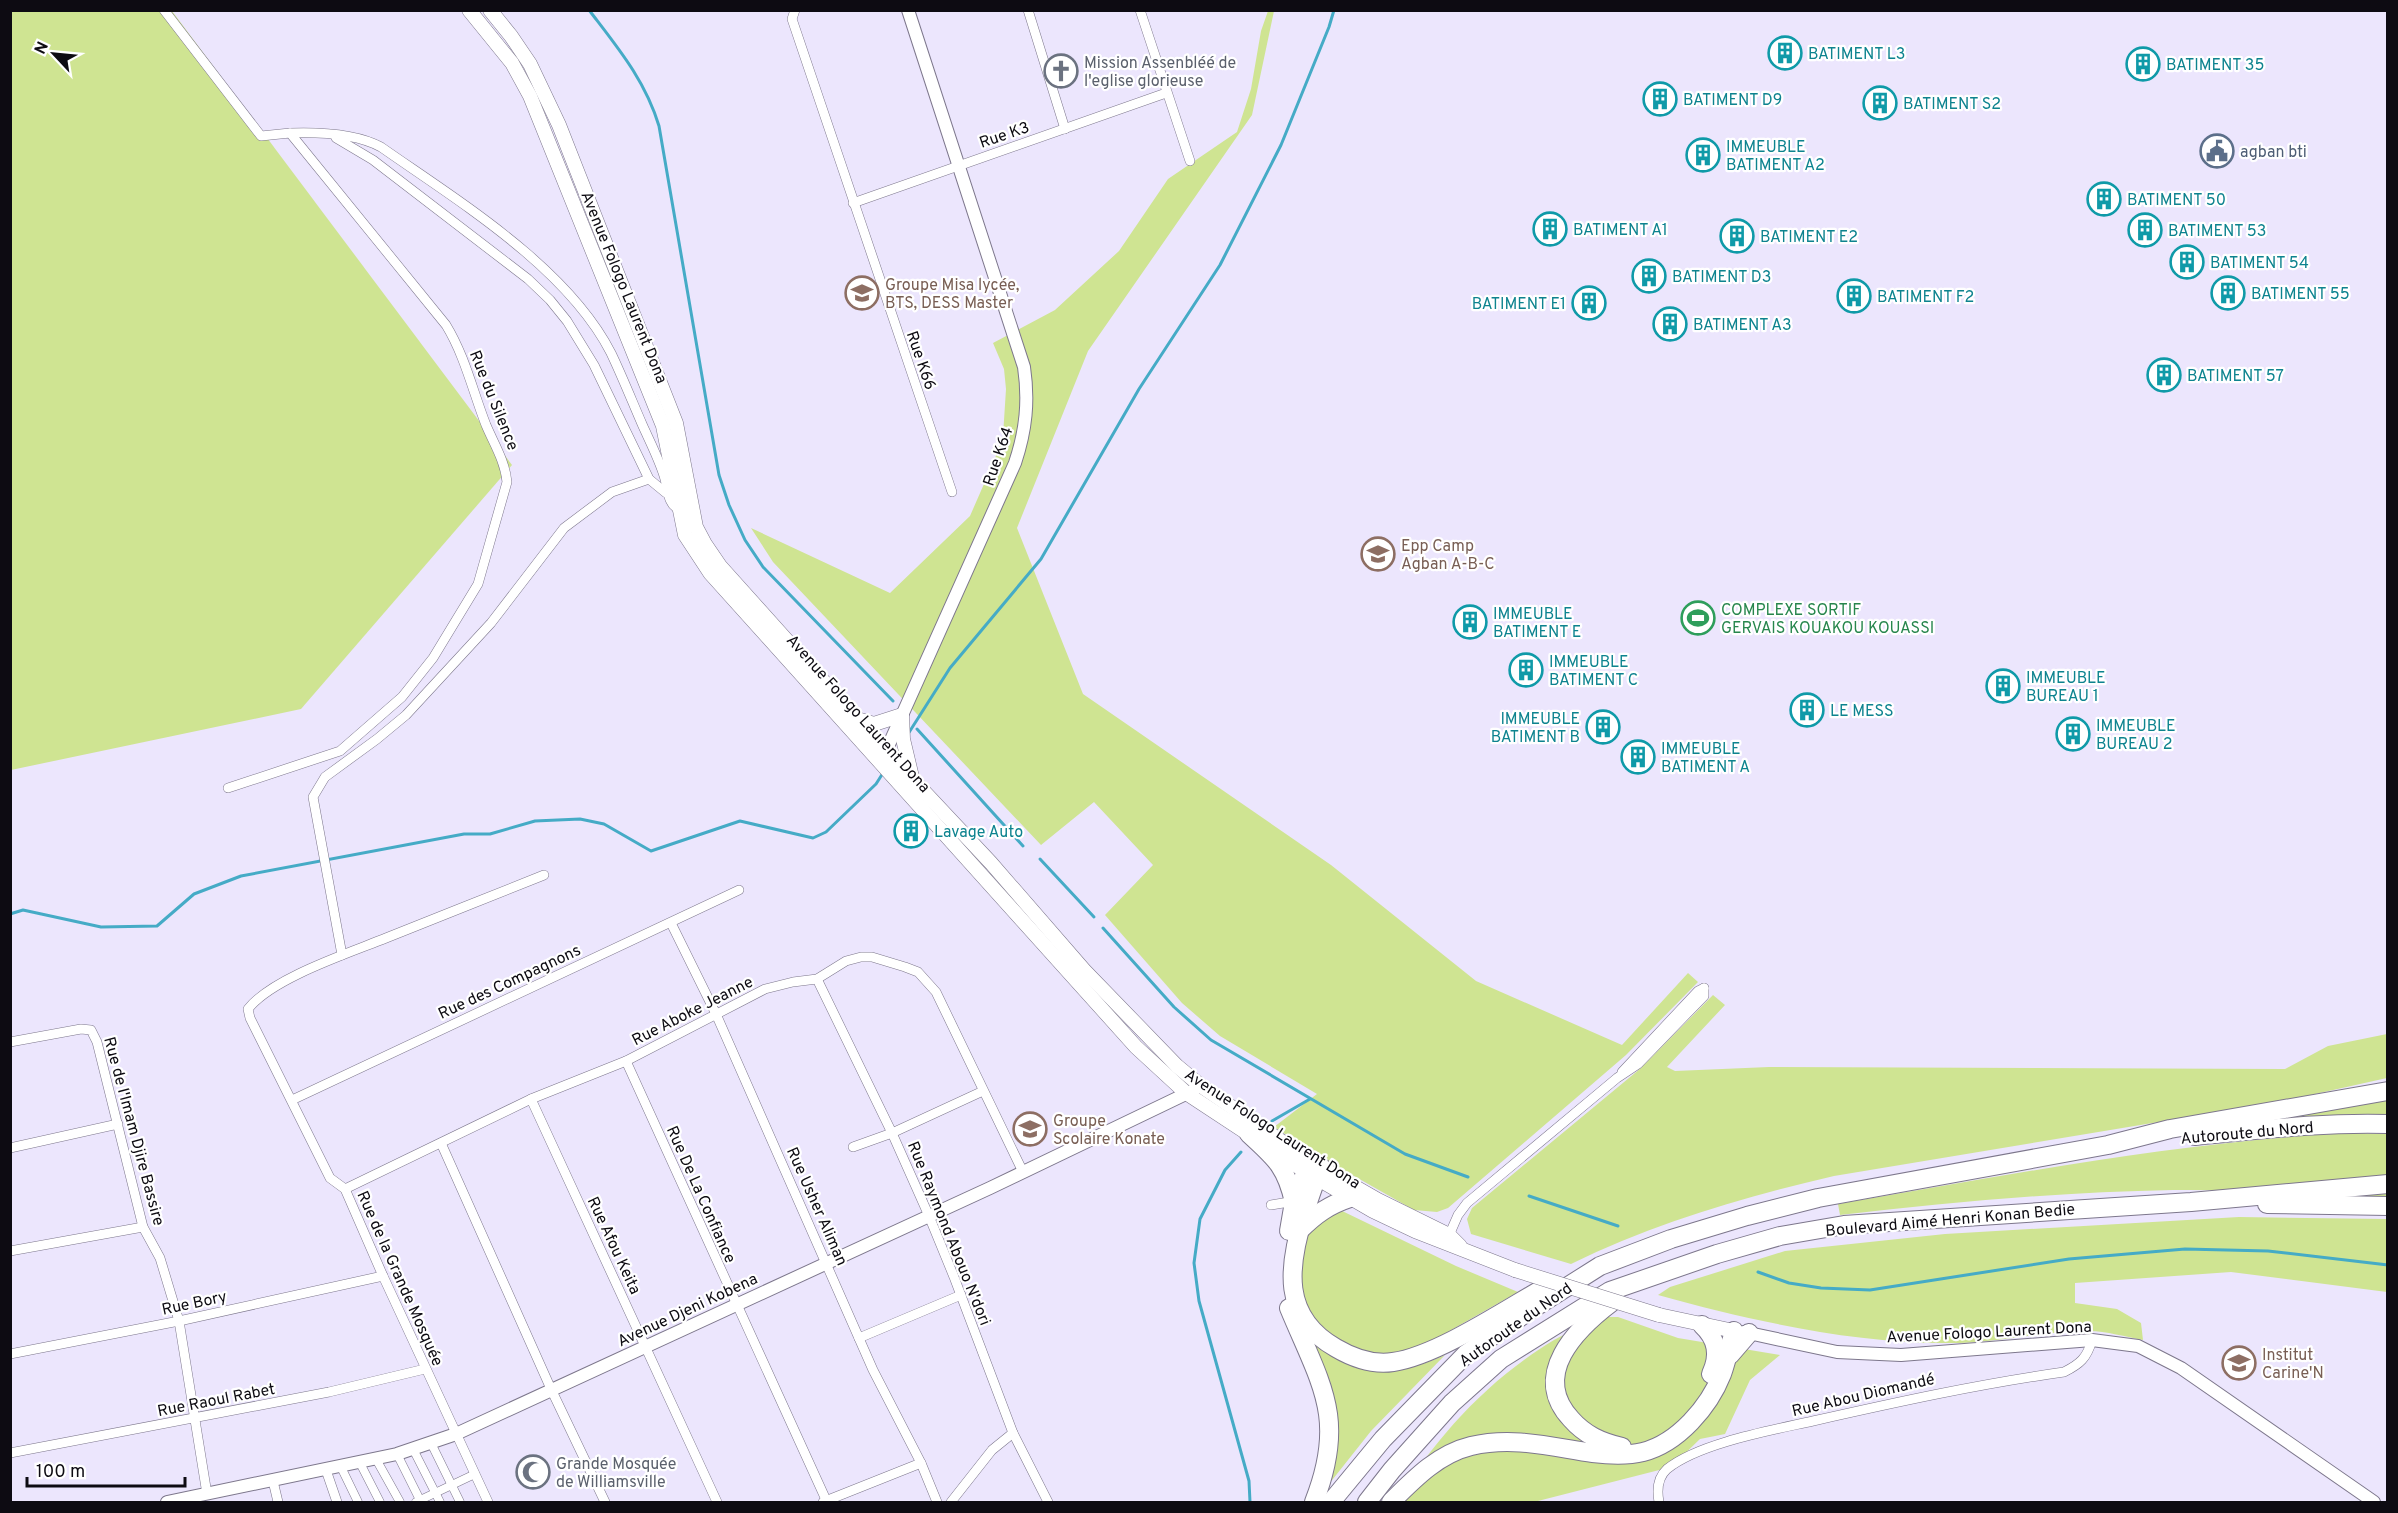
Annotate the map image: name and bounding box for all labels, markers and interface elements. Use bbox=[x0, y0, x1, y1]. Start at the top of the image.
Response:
north arrow bbox=[24, 24, 84, 84]
building icon: BATIMENT L3 bbox=[1767, 35, 1803, 71]
text: N bbox=[31, 39, 54, 58]
place label: BATIMENT L3 bbox=[1808, 45, 1905, 65]
building icon: BATIMENT 35 bbox=[2125, 46, 2161, 82]
church icon: Mission Assenbléé de l'eglise glorieuse bbox=[1043, 53, 1079, 89]
place label: Mission Assenbléé de l'eglise glorieuse bbox=[1084, 54, 1236, 92]
place label: BATIMENT 35 bbox=[2166, 56, 2264, 76]
building icon: BATIMENT D9 bbox=[1642, 81, 1678, 117]
building icon: BATIMENT S2 bbox=[1862, 85, 1898, 121]
place label: BATIMENT D9 bbox=[1683, 91, 1782, 111]
place label: BATIMENT S2 bbox=[1903, 95, 2001, 115]
street label: Rue K3 bbox=[977, 118, 1032, 154]
public building icon: agban bti bbox=[2199, 133, 2235, 169]
building icon: IMMEUBLE BATIMENT A2 bbox=[1685, 137, 1721, 173]
place label: IMMEUBLE BATIMENT A2 bbox=[1726, 138, 1825, 176]
place label: agban bti bbox=[2240, 143, 2307, 163]
building icon: BATIMENT 50 bbox=[2086, 181, 2122, 217]
street label: Avenue Fologo Laurent Dona bbox=[575, 189, 671, 387]
place label: BATIMENT 50 bbox=[2127, 191, 2226, 211]
building icon: BATIMENT A1 bbox=[1532, 211, 1568, 247]
building icon: BATIMENT 53 bbox=[2127, 212, 2163, 248]
building icon: BATIMENT E2 bbox=[1719, 218, 1755, 254]
place label: BATIMENT A1 bbox=[1573, 221, 1668, 241]
place label: BATIMENT 53 bbox=[2168, 222, 2266, 242]
place label: BATIMENT E2 bbox=[1760, 228, 1858, 248]
building icon: BATIMENT 54 bbox=[2169, 244, 2205, 280]
place label: BATIMENT 54 bbox=[2210, 254, 2309, 274]
building icon: BATIMENT D3 bbox=[1631, 258, 1667, 294]
place label: BATIMENT D3 bbox=[1672, 268, 1771, 288]
school or university icon: Groupe Misa lycée, BTS, DESS Master bbox=[844, 275, 880, 311]
building icon: BATIMENT 55 bbox=[2210, 275, 2246, 311]
place label: Groupe Misa lycée, BTS, DESS Master bbox=[885, 276, 1019, 314]
building icon: BATIMENT F2 bbox=[1836, 278, 1872, 314]
building icon: BATIMENT E1 bbox=[1571, 285, 1607, 321]
place label: BATIMENT 55 bbox=[2251, 285, 2350, 305]
place label: BATIMENT F2 bbox=[1877, 288, 1974, 308]
place label: BATIMENT E1 bbox=[1472, 295, 1566, 315]
building icon: BATIMENT A3 bbox=[1652, 306, 1688, 342]
place label: BATIMENT A3 bbox=[1693, 316, 1792, 336]
street label: Rue K66 bbox=[901, 329, 939, 393]
street label: Rue du Silence bbox=[464, 348, 522, 454]
building icon: BATIMENT 57 bbox=[2146, 357, 2182, 393]
place label: BATIMENT 57 bbox=[2187, 367, 2284, 387]
street label: Rue K64 bbox=[979, 424, 1018, 489]
school or university icon: Epp Camp Agban A-B-C bbox=[1360, 536, 1396, 572]
place label: Epp Camp Agban A-B-C bbox=[1401, 537, 1495, 575]
sports icon: COMPLEXE SORTIF GERVAIS KOUAKOU KOUASSI bbox=[1680, 600, 1716, 636]
place label: COMPLEXE SORTIF GERVAIS KOUAKOU KOUASSI bbox=[1721, 601, 1934, 639]
building icon: IMMEUBLE BATIMENT E bbox=[1452, 604, 1488, 640]
place label: IMMEUBLE BATIMENT E bbox=[1493, 605, 1581, 643]
street label: Avenue Fologo Laurent Dona bbox=[781, 631, 934, 797]
building icon: IMMEUBLE BATIMENT C bbox=[1508, 652, 1544, 688]
place label: IMMEUBLE BATIMENT C bbox=[1549, 653, 1638, 691]
building icon: IMMEUBLE BUREAU 1 bbox=[1985, 668, 2021, 704]
place label: IMMEUBLE BUREAU 1 bbox=[2026, 669, 2106, 707]
building icon: LE MESS bbox=[1789, 692, 1825, 728]
place label: LE MESS bbox=[1830, 702, 1894, 722]
building icon: IMMEUBLE BATIMENT B bbox=[1585, 709, 1621, 745]
place label: IMMEUBLE BATIMENT B bbox=[1491, 710, 1580, 748]
building icon: IMMEUBLE BUREAU 2 bbox=[2055, 716, 2091, 752]
place label: IMMEUBLE BUREAU 2 bbox=[2096, 717, 2176, 755]
building icon: IMMEUBLE BATIMENT A bbox=[1620, 739, 1656, 775]
place label: IMMEUBLE BATIMENT A bbox=[1661, 740, 1750, 778]
building icon: Lavage Auto bbox=[893, 813, 929, 849]
place label: Lavage Auto bbox=[934, 823, 1023, 843]
street label: Rue des Compagnons bbox=[435, 941, 584, 1025]
street label: Rue Aboke Jeanne bbox=[629, 973, 757, 1051]
street label: Rue de l'Imam Djire Bassire bbox=[98, 1035, 168, 1228]
street label: Avenue Fologo Laurent Dona bbox=[1180, 1065, 1364, 1194]
school or university icon: Groupe Scolaire Konate bbox=[1012, 1111, 1048, 1147]
place label: Groupe Scolaire Konate bbox=[1053, 1112, 1165, 1150]
street label: Autoroute du Nord bbox=[2180, 1118, 2314, 1150]
street label: Rue De La Confiance bbox=[661, 1123, 739, 1267]
street label: Rue Raymond Abouo N'dori bbox=[902, 1139, 994, 1329]
street label: Rue Usher Aliman bbox=[781, 1144, 851, 1269]
street label: Rue de la Grande Mosquée bbox=[351, 1188, 447, 1370]
street label: Rue Afou Keita bbox=[582, 1194, 645, 1298]
street label: Boulevard Aimé Henri Konan Bedie bbox=[1825, 1200, 2076, 1242]
street label: Avenue Djeni Kobena bbox=[615, 1270, 761, 1352]
street label: Autoroute du Nord bbox=[1456, 1279, 1576, 1372]
street label: Rue Bory bbox=[160, 1287, 229, 1321]
street label: Avenue Fologo Laurent Dona bbox=[1886, 1318, 2092, 1348]
school or university icon: Institut Carine'N bbox=[2221, 1345, 2257, 1381]
place label: Institut Carine'N bbox=[2262, 1346, 2324, 1384]
street label: Rue Abou Diomandé bbox=[1790, 1370, 1937, 1422]
street label: Rue Raoul Rabet bbox=[156, 1380, 277, 1422]
scale bar bbox=[27, 1450, 184, 1488]
mosque icon: Grande Mosquée de Williamsville bbox=[515, 1454, 551, 1490]
place label: Grande Mosquée de Williamsville bbox=[556, 1455, 676, 1493]
text: 100 m bbox=[36, 1461, 85, 1484]

